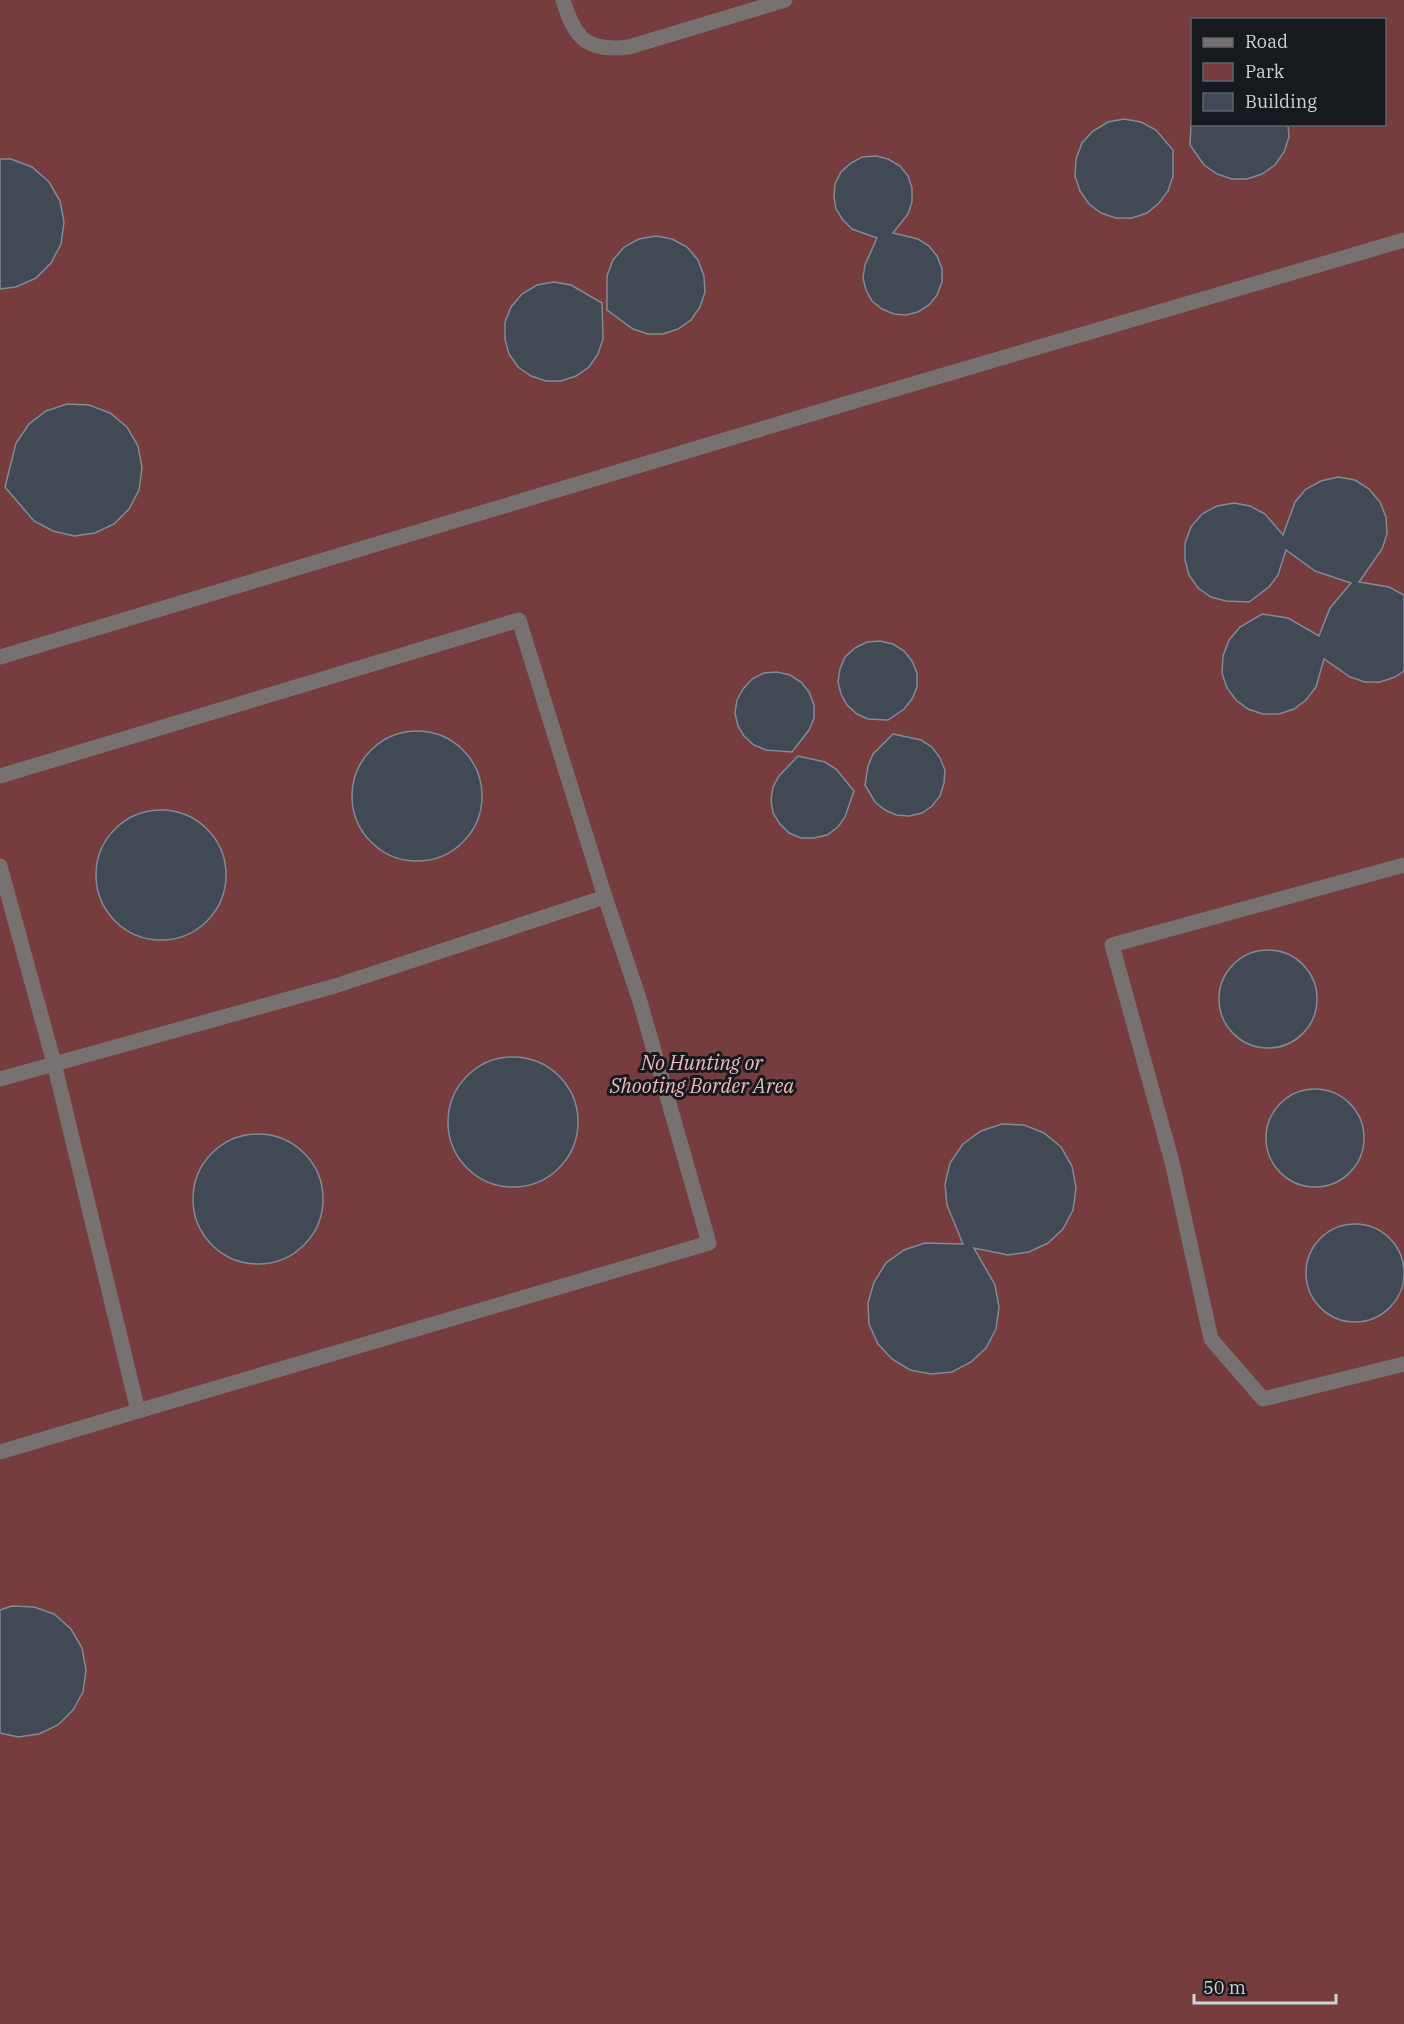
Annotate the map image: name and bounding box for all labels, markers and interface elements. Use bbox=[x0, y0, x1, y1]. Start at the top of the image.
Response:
legend bbox=[1191, 18, 1386, 126]
text: Road bbox=[1245, 30, 1288, 53]
text: Park bbox=[1245, 60, 1285, 83]
text: Building bbox=[1245, 90, 1317, 113]
park label: No Hunting or Shooting Border Area bbox=[609, 1049, 794, 1099]
scale bar bbox=[1194, 1967, 1336, 2005]
text: 50 m bbox=[1203, 1976, 1246, 1999]

